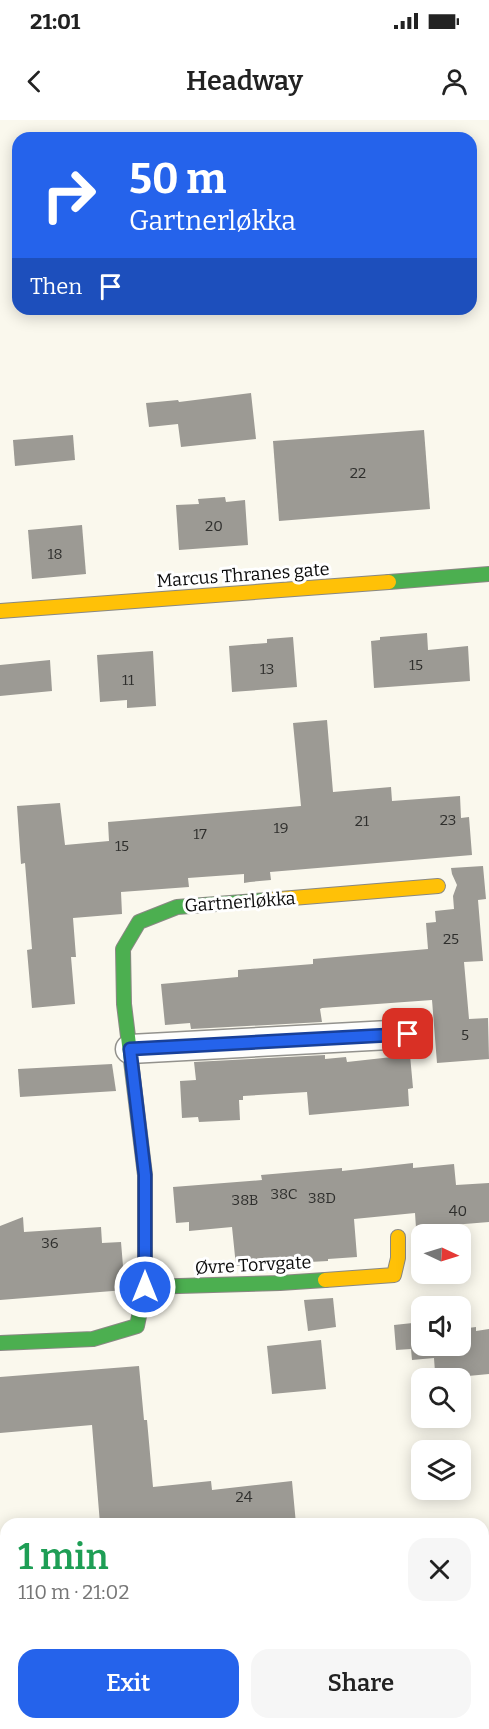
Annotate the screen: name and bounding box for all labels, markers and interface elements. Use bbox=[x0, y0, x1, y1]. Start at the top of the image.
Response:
text: 21:01 bbox=[30, 8, 80, 35]
icon: back bbox=[18, 65, 51, 98]
text: Headway bbox=[186, 65, 303, 97]
icon: person bbox=[438, 65, 471, 98]
text: 50 m bbox=[129, 154, 226, 204]
icon: right bbox=[30, 156, 108, 234]
text: Gartnerløkka bbox=[129, 205, 296, 237]
icon: arrive bbox=[94, 270, 127, 303]
text: Then bbox=[30, 273, 82, 300]
house number: 22 bbox=[350, 464, 366, 482]
house number: 20 bbox=[205, 517, 223, 535]
house number: 18 bbox=[47, 545, 63, 563]
street label: Marcus Thranes gate bbox=[156, 558, 330, 592]
house number: 15 bbox=[409, 656, 423, 674]
house number: 13 bbox=[260, 660, 274, 678]
house number: 11 bbox=[122, 671, 134, 689]
house number: 23 bbox=[440, 811, 456, 829]
house number: 21 bbox=[355, 812, 369, 830]
house number: 19 bbox=[274, 819, 288, 837]
house number: 17 bbox=[193, 825, 207, 843]
house number: 15 bbox=[115, 837, 129, 855]
street label: Gartnerløkka bbox=[184, 887, 296, 917]
house number: 25 bbox=[443, 930, 459, 948]
pin bbox=[382, 1008, 433, 1059]
icon: arrive bbox=[391, 1017, 424, 1050]
house number: 5 bbox=[461, 1026, 469, 1044]
house number: 38C bbox=[271, 1185, 297, 1203]
house number: 38D bbox=[308, 1189, 336, 1207]
house number: 38B bbox=[232, 1191, 258, 1209]
house number: 40 bbox=[449, 1202, 467, 1220]
north arrow bbox=[411, 1224, 471, 1284]
map controls bbox=[411, 1224, 471, 1500]
house number: 36 bbox=[41, 1234, 59, 1252]
street label: Øvre Torvgate bbox=[194, 1251, 312, 1279]
position arrow bbox=[113, 1255, 177, 1319]
button: sound bbox=[411, 1296, 471, 1356]
button: search bbox=[411, 1368, 471, 1428]
button: layers bbox=[411, 1440, 471, 1500]
house number: 24 bbox=[236, 1488, 253, 1506]
text: 1 min bbox=[18, 1535, 109, 1579]
button: close bbox=[408, 1538, 471, 1601]
text: 110 m · 21:02 bbox=[18, 1580, 129, 1604]
button: Exit bbox=[18, 1649, 239, 1718]
button: Share bbox=[251, 1649, 471, 1718]

